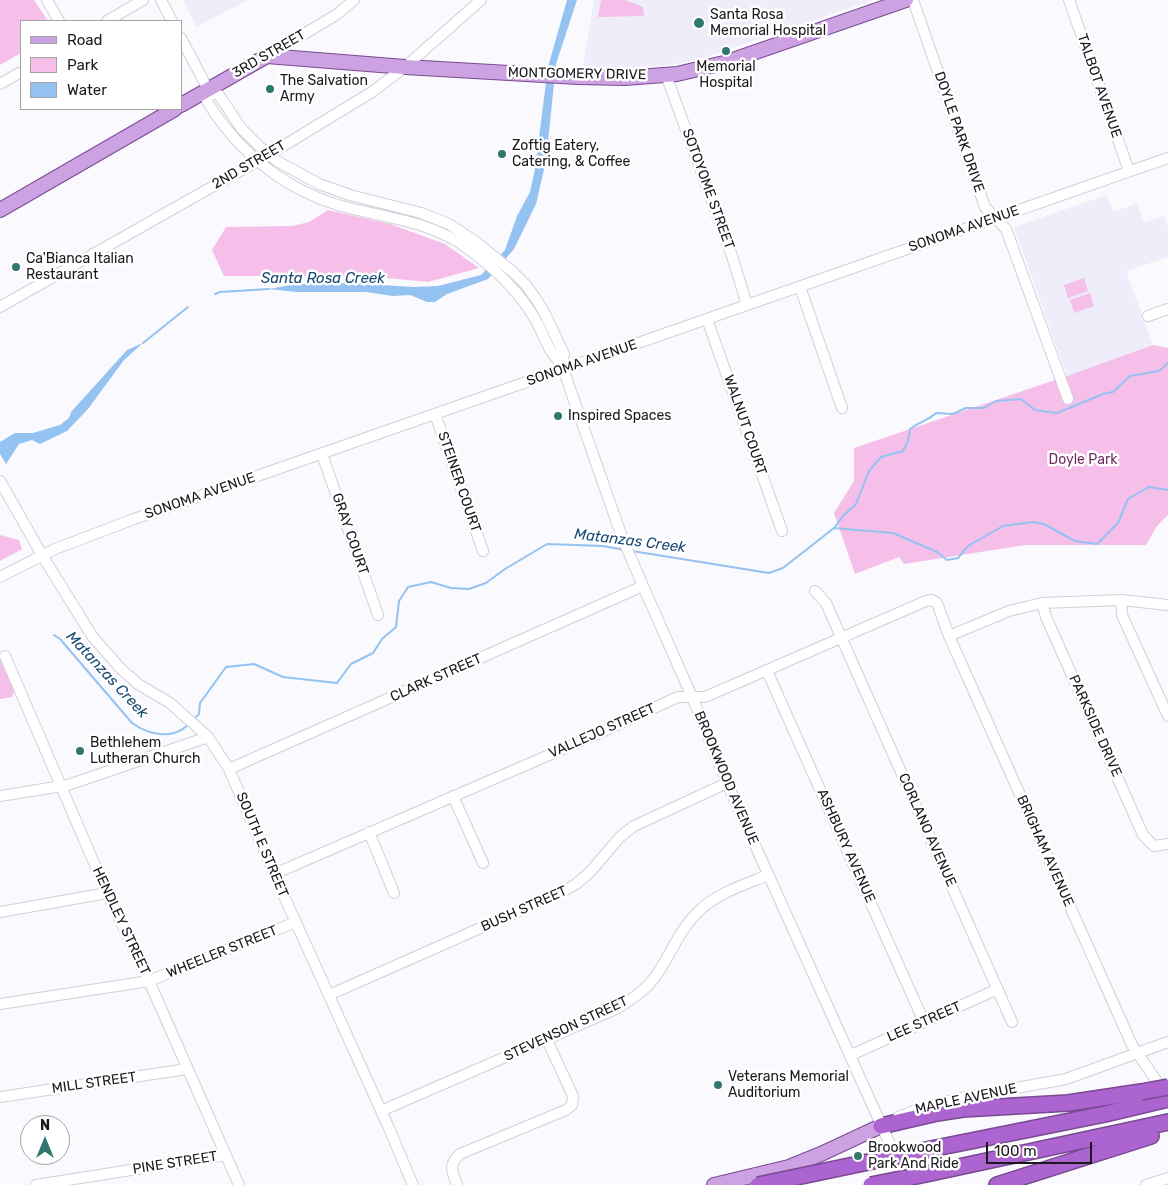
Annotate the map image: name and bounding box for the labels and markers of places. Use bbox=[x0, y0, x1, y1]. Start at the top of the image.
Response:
place label: Santa Rosa Memorial Hospital bbox=[710, 7, 826, 40]
marker: Santa Rosa Memorial Hospital bbox=[692, 16, 706, 30]
marker: Memorial Hospital bbox=[720, 45, 732, 57]
place label: Memorial Hospital bbox=[696, 59, 756, 92]
place label: The Salvation Army bbox=[280, 73, 368, 105]
marker: The Salvation Army bbox=[264, 83, 276, 95]
place label: Zoftig Eatery, Catering, & Coffee bbox=[512, 138, 630, 170]
marker: Zoftig Eatery, Catering, & Coffee bbox=[496, 148, 508, 160]
place label: Ca'Bianca Italian Restaurant bbox=[26, 251, 134, 284]
marker: Ca'Bianca Italian Restaurant bbox=[10, 261, 22, 273]
place label: Inspired Spaces bbox=[568, 408, 671, 424]
marker: Inspired Spaces bbox=[552, 410, 564, 422]
place label: Bethlehem Lutheran Church bbox=[90, 735, 200, 768]
marker: Bethlehem Lutheran Church bbox=[74, 745, 86, 757]
place label: Veterans Memorial Auditorium bbox=[728, 1069, 849, 1102]
marker: Veterans Memorial Auditorium bbox=[712, 1079, 724, 1091]
place label: Brookwood Park And Ride bbox=[868, 1140, 959, 1172]
marker: Brookwood Park And Ride bbox=[852, 1150, 864, 1162]

